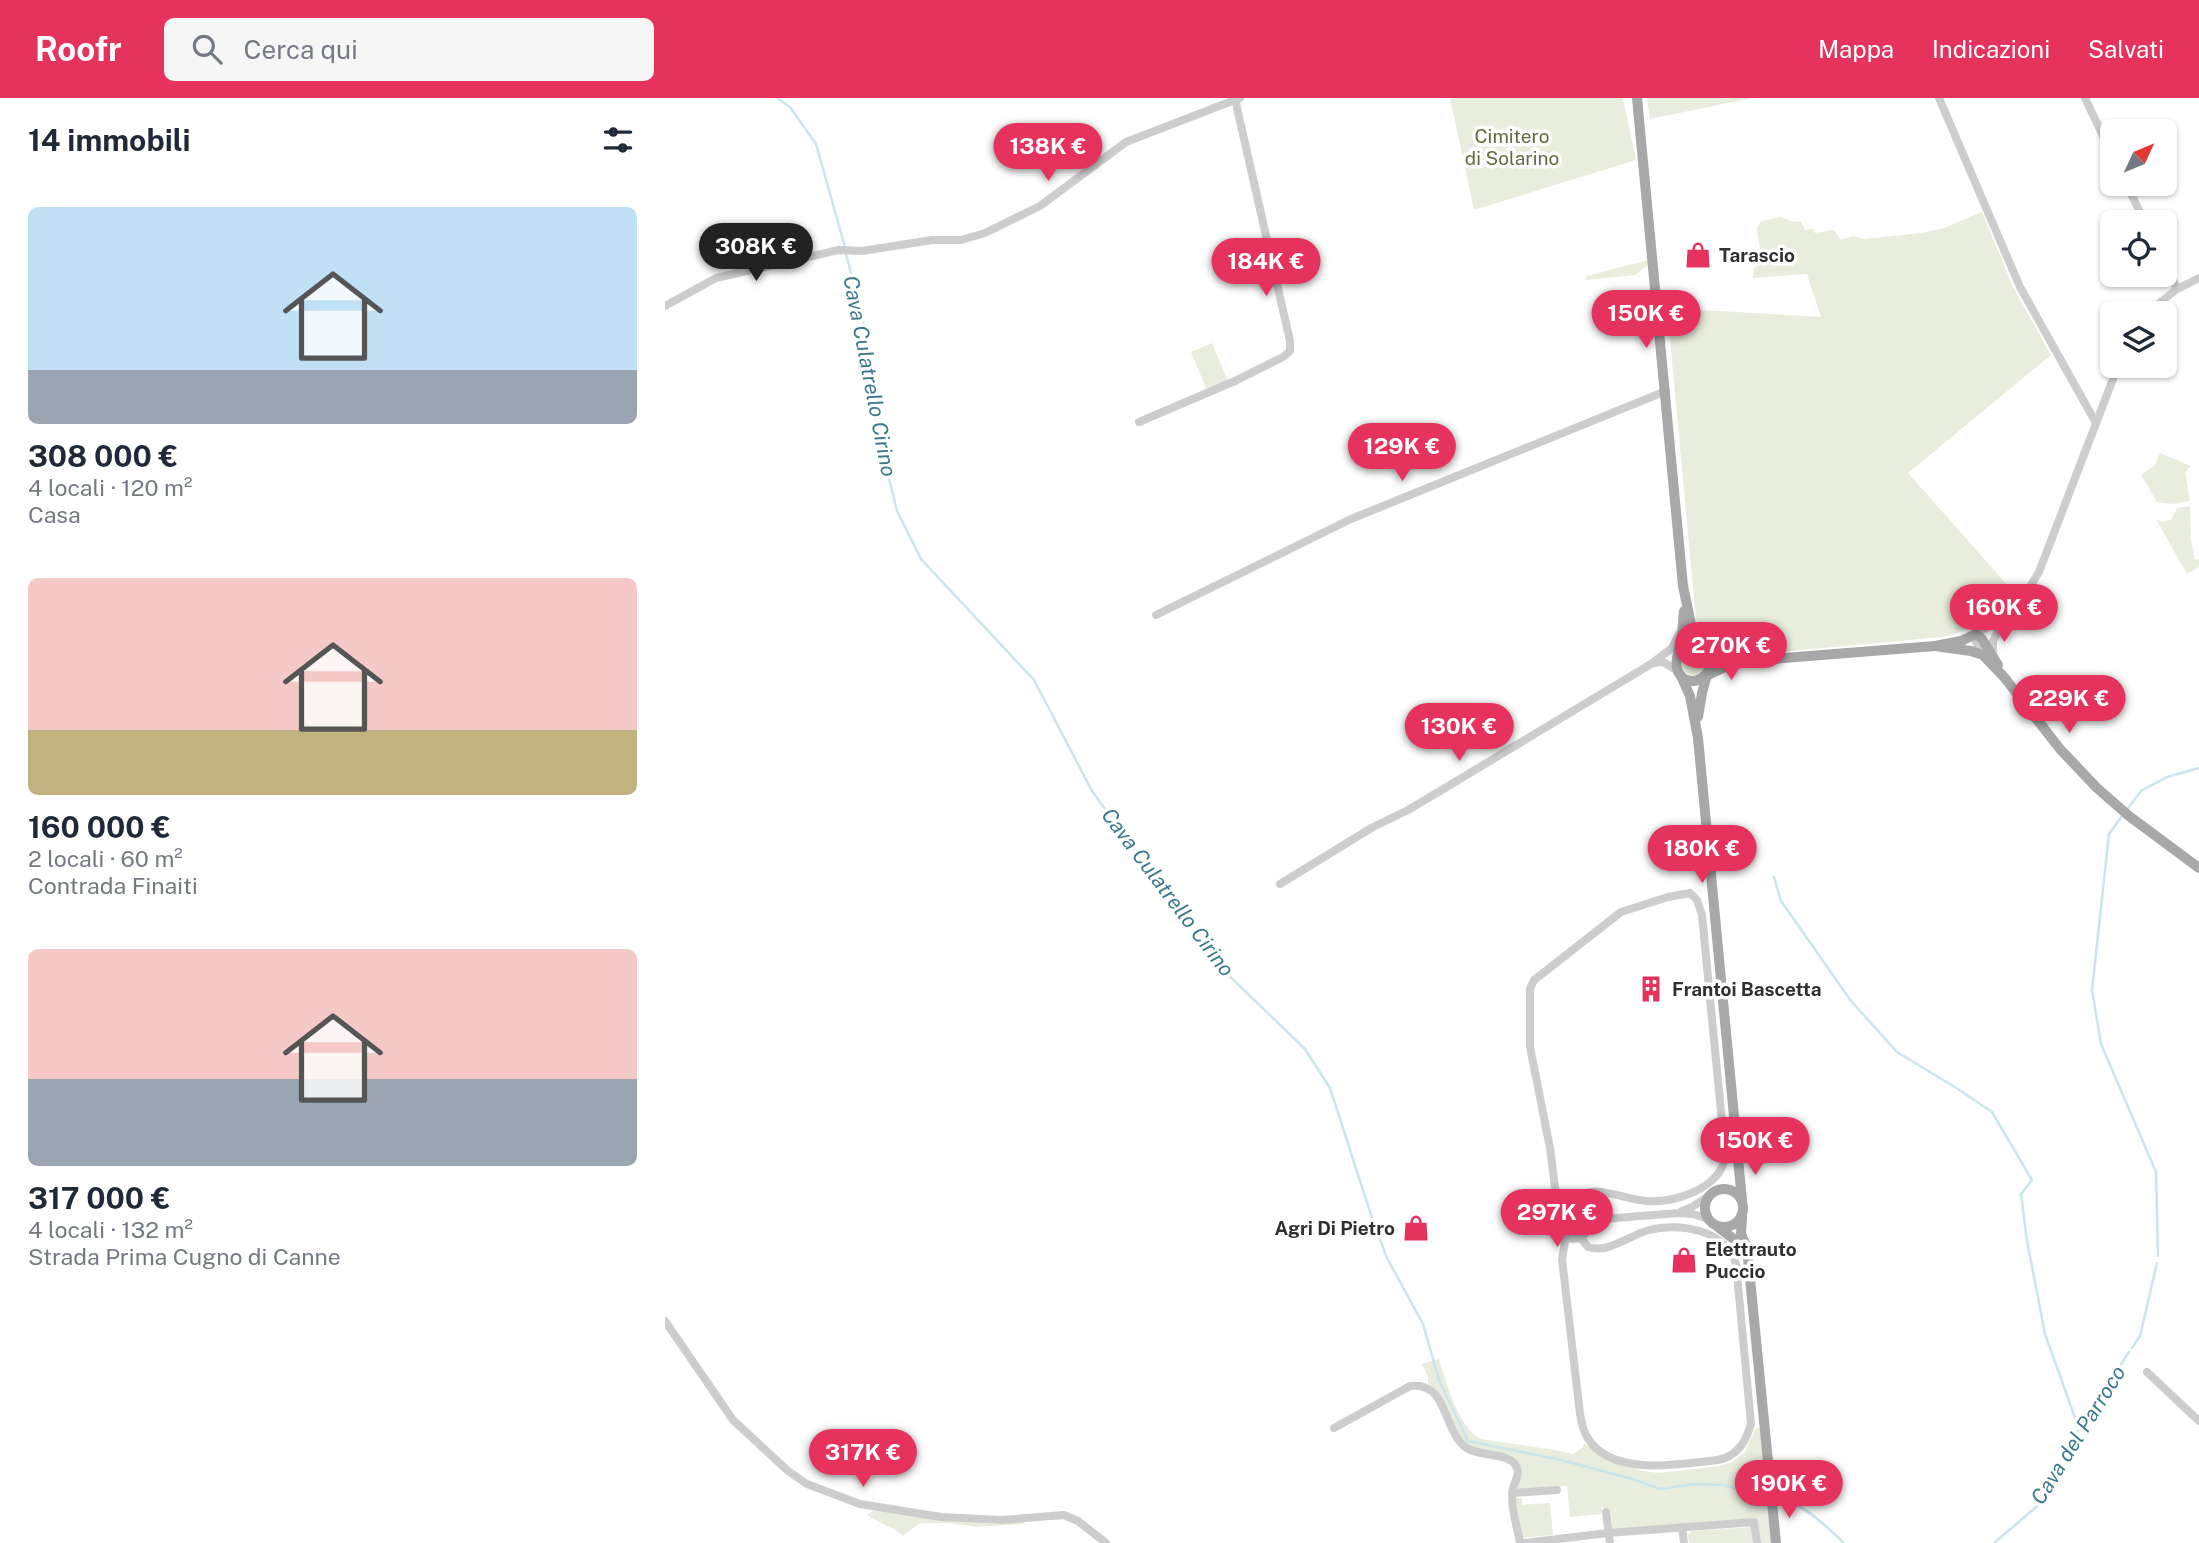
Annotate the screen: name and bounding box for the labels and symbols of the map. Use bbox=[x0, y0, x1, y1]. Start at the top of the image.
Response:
north arrow bbox=[2100, 119, 2177, 196]
pin: 138K € bbox=[991, 123, 1105, 183]
park label: Cimitero di Solarino bbox=[1465, 125, 1559, 169]
pin: 308K € bbox=[699, 223, 813, 283]
pin: 184K € bbox=[1209, 238, 1323, 298]
shop icon: Tarascio bbox=[1683, 240, 1713, 270]
place label: Tarascio bbox=[1719, 244, 1795, 266]
water label: Cava Culatrello Cirino bbox=[838, 273, 902, 479]
pin: 150K € bbox=[1589, 290, 1703, 350]
pin: 129K € bbox=[1345, 424, 1459, 483]
pin: 160K € bbox=[1947, 584, 2061, 644]
pin: 270K € bbox=[1674, 622, 1788, 682]
pin: 229K € bbox=[2012, 676, 2126, 735]
pin: 130K € bbox=[1402, 704, 1516, 763]
water label: Cava Culatrello Cirino bbox=[1097, 803, 1239, 981]
pin: 180K € bbox=[1645, 826, 1759, 885]
building icon: Frantoi Bascetta bbox=[1636, 974, 1666, 1004]
place label: Frantoi Bascetta bbox=[1672, 978, 1821, 1000]
pin: 150K € bbox=[1698, 1118, 1812, 1177]
pin: 297K € bbox=[1500, 1190, 1614, 1249]
shop icon: Agri Di Pietro bbox=[1401, 1213, 1431, 1243]
place label: Agri Di Pietro bbox=[1275, 1217, 1395, 1239]
place label: Elettrauto Puccio bbox=[1705, 1238, 1797, 1282]
shop icon: Elettrauto Puccio bbox=[1669, 1245, 1699, 1275]
water label: Cava del Parroco bbox=[2025, 1361, 2131, 1509]
pin: 317K € bbox=[806, 1430, 920, 1489]
pin: 190K € bbox=[1732, 1460, 1846, 1520]

